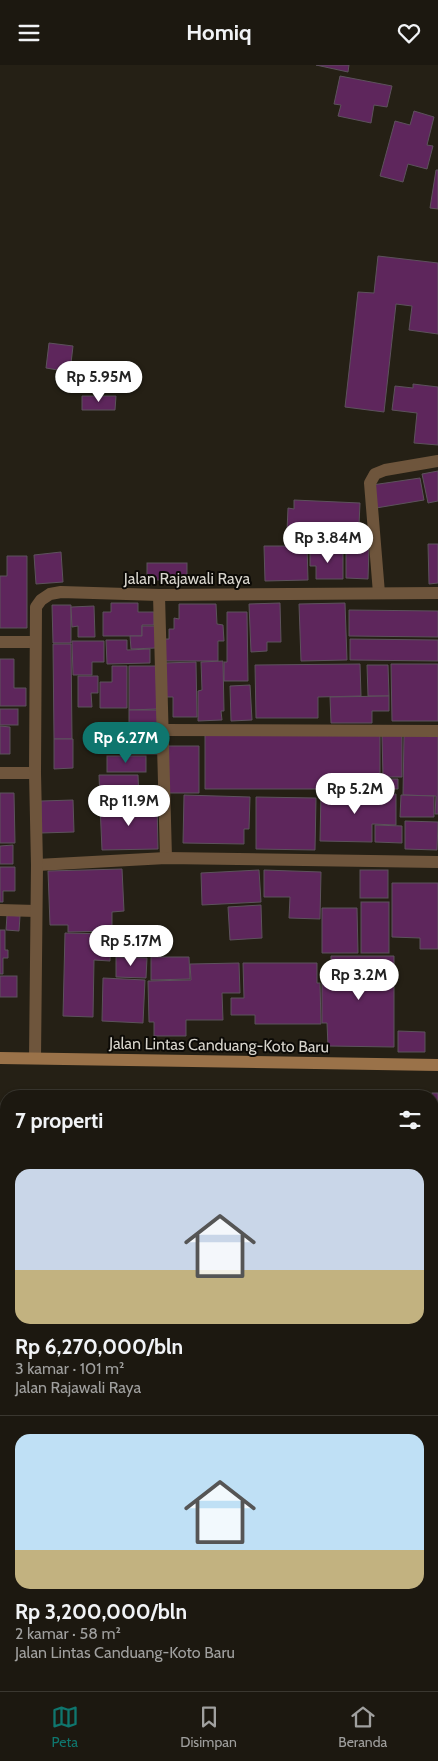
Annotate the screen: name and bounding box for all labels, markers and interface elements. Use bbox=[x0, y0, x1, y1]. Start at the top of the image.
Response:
icon: menu bbox=[15, 19, 43, 47]
text: Homiq bbox=[186, 19, 252, 46]
icon: heart bbox=[395, 19, 423, 47]
pin: Rp 5.95M bbox=[47, 361, 151, 403]
text: Rp 5.95M bbox=[66, 367, 132, 386]
pin: Rp 3.84M bbox=[276, 521, 380, 564]
text: Rp 3.84M bbox=[294, 528, 362, 547]
street label: Jalan Rajawali Raya bbox=[123, 569, 250, 588]
pin: Rp 6.27M bbox=[74, 721, 178, 764]
text: Rp 6.27M bbox=[94, 728, 158, 747]
pin: Rp 5.2M bbox=[309, 773, 401, 815]
text: Rp 5.2M bbox=[327, 779, 383, 798]
pin: Rp 11.9M bbox=[77, 785, 181, 827]
text: Rp 11.9M bbox=[99, 791, 159, 810]
pin: Rp 5.17M bbox=[79, 925, 183, 967]
text: Rp 5.17M bbox=[100, 931, 162, 950]
pin: Rp 3.2M bbox=[313, 959, 405, 1001]
text: Rp 3.2M bbox=[331, 965, 387, 984]
street label: Jalan Lintas Canduang-Koto Baru bbox=[108, 1034, 329, 1056]
icon: filters bbox=[396, 1106, 424, 1134]
text: 7 properti bbox=[15, 1108, 103, 1133]
icon: home bbox=[175, 1201, 265, 1291]
text: Rp 6,270,000/bln bbox=[15, 1334, 183, 1359]
text: 3 kamar · 101 m² bbox=[15, 1359, 124, 1378]
text: Jalan Rajawali Raya bbox=[15, 1378, 141, 1397]
icon: home bbox=[175, 1467, 265, 1557]
text: Rp 3,200,000/bln bbox=[15, 1599, 187, 1624]
text: 2 kamar · 58 m² bbox=[15, 1624, 121, 1643]
text: Jalan Lintas Canduang-Koto Baru bbox=[15, 1643, 235, 1662]
tab: Peta bbox=[51, 1703, 79, 1751]
tab: Disimpan bbox=[180, 1703, 237, 1751]
tab: Beranda bbox=[338, 1703, 387, 1751]

